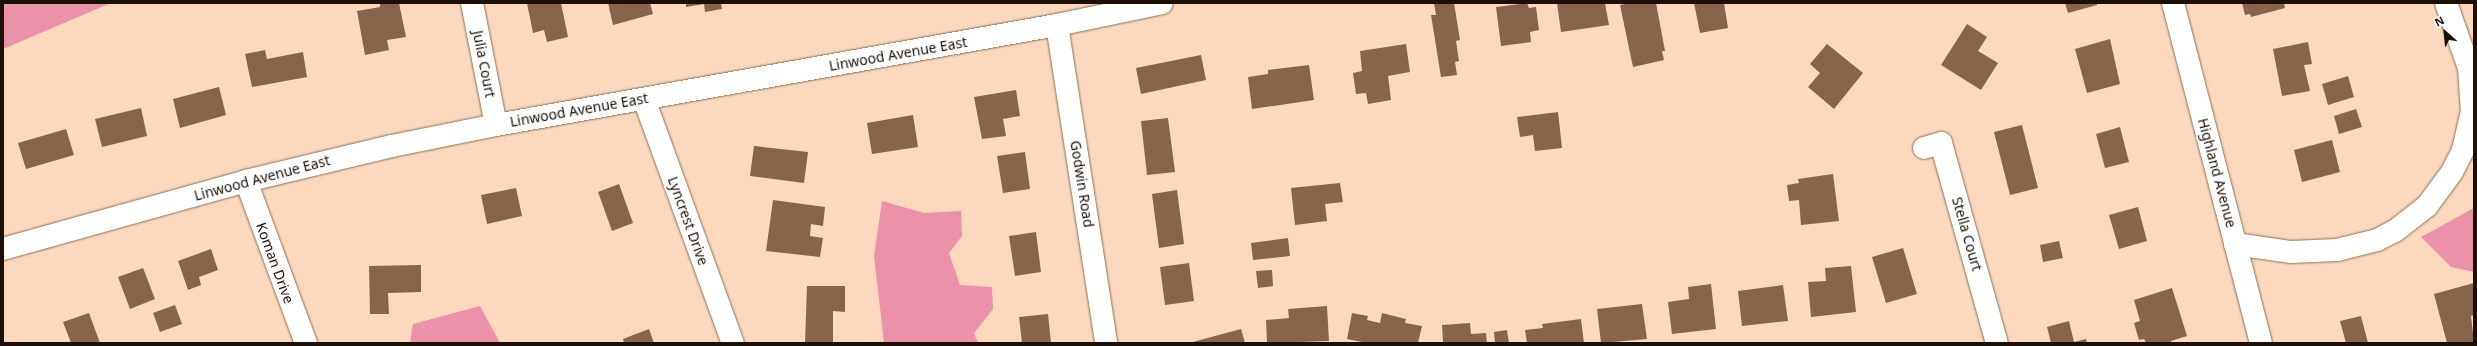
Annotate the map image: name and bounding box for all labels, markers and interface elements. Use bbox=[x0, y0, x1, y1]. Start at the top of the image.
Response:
north arrow bbox=[2425, 12, 2465, 52]
text: N bbox=[2432, 12, 2447, 30]
street label: Julia Court bbox=[469, 29, 499, 99]
street label: Linwood Avenue East bbox=[828, 34, 968, 74]
street label: Linwood Avenue East bbox=[509, 90, 649, 130]
street label: Highland Avenue bbox=[2194, 116, 2240, 230]
street label: Godwin Road bbox=[1067, 139, 1097, 229]
street label: Linwood Avenue East bbox=[192, 152, 332, 204]
street label: Lyncrest Drive bbox=[664, 174, 712, 268]
street label: Stella Court bbox=[1948, 195, 1986, 273]
street label: Koman Drive bbox=[253, 220, 297, 306]

